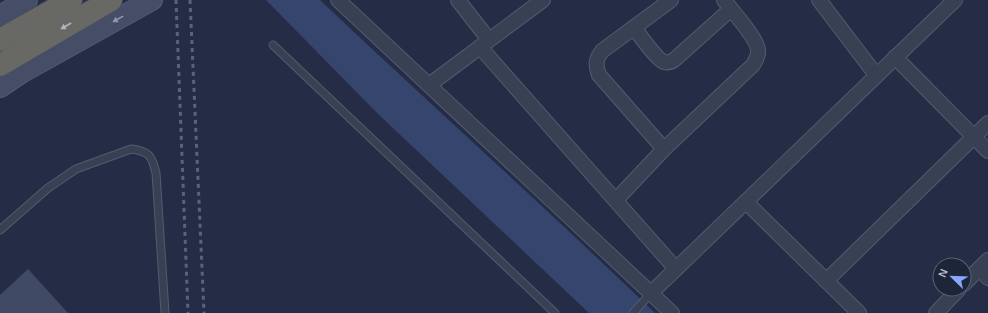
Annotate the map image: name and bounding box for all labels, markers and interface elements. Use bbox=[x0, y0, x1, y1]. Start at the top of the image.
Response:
one-way arrow bbox=[112, 16, 124, 22]
one-way arrow bbox=[60, 23, 71, 30]
north arrow bbox=[932, 257, 972, 297]
text: N bbox=[936, 267, 950, 279]

